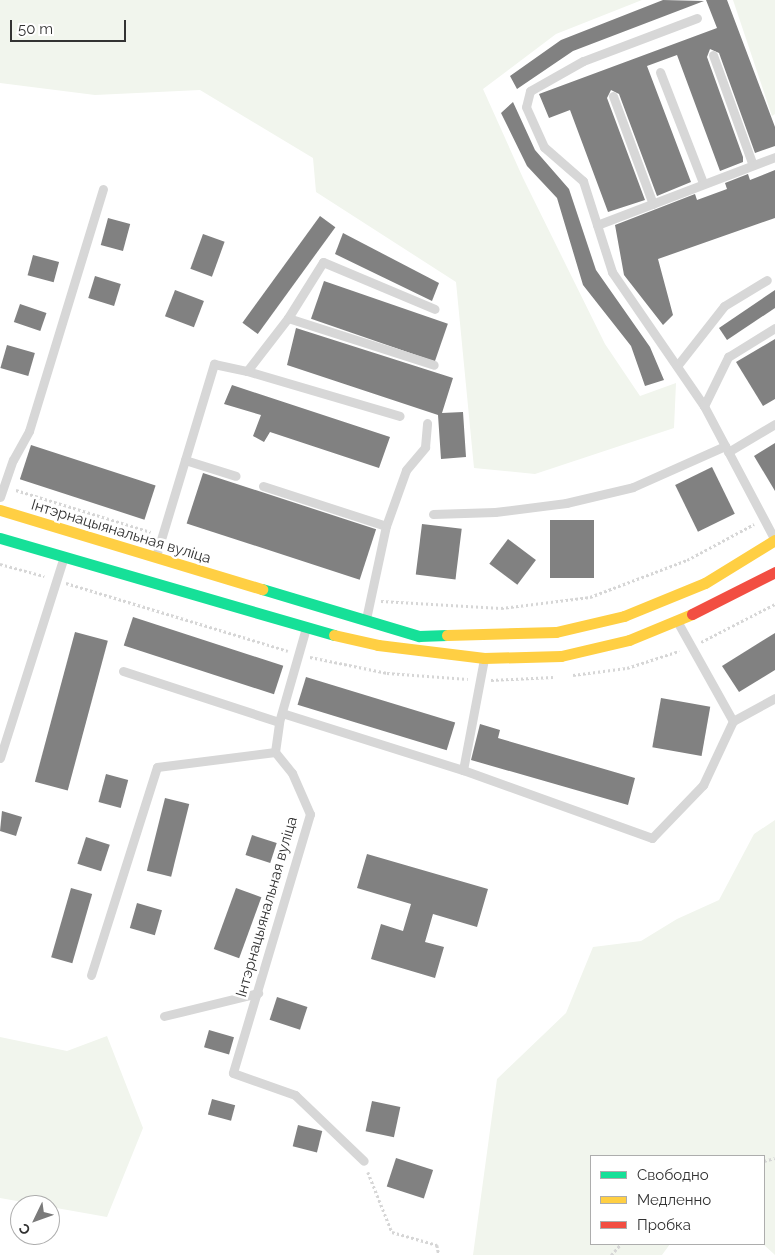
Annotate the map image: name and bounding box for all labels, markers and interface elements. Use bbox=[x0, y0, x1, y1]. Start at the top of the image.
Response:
scale bar bbox=[12, 10, 129, 42]
text: 50 m bbox=[18, 20, 53, 38]
street label: Інтэрнацыянальная вуліца bbox=[29, 496, 213, 568]
street label: Інтэрнацыянальная вуліца bbox=[233, 815, 301, 999]
legend bbox=[590, 1155, 765, 1245]
text: Свободно bbox=[637, 1166, 709, 1184]
text: Медленно bbox=[637, 1191, 711, 1209]
north arrow bbox=[10, 1195, 60, 1245]
text: Пробка bbox=[637, 1216, 691, 1234]
text: С bbox=[15, 1220, 34, 1238]

